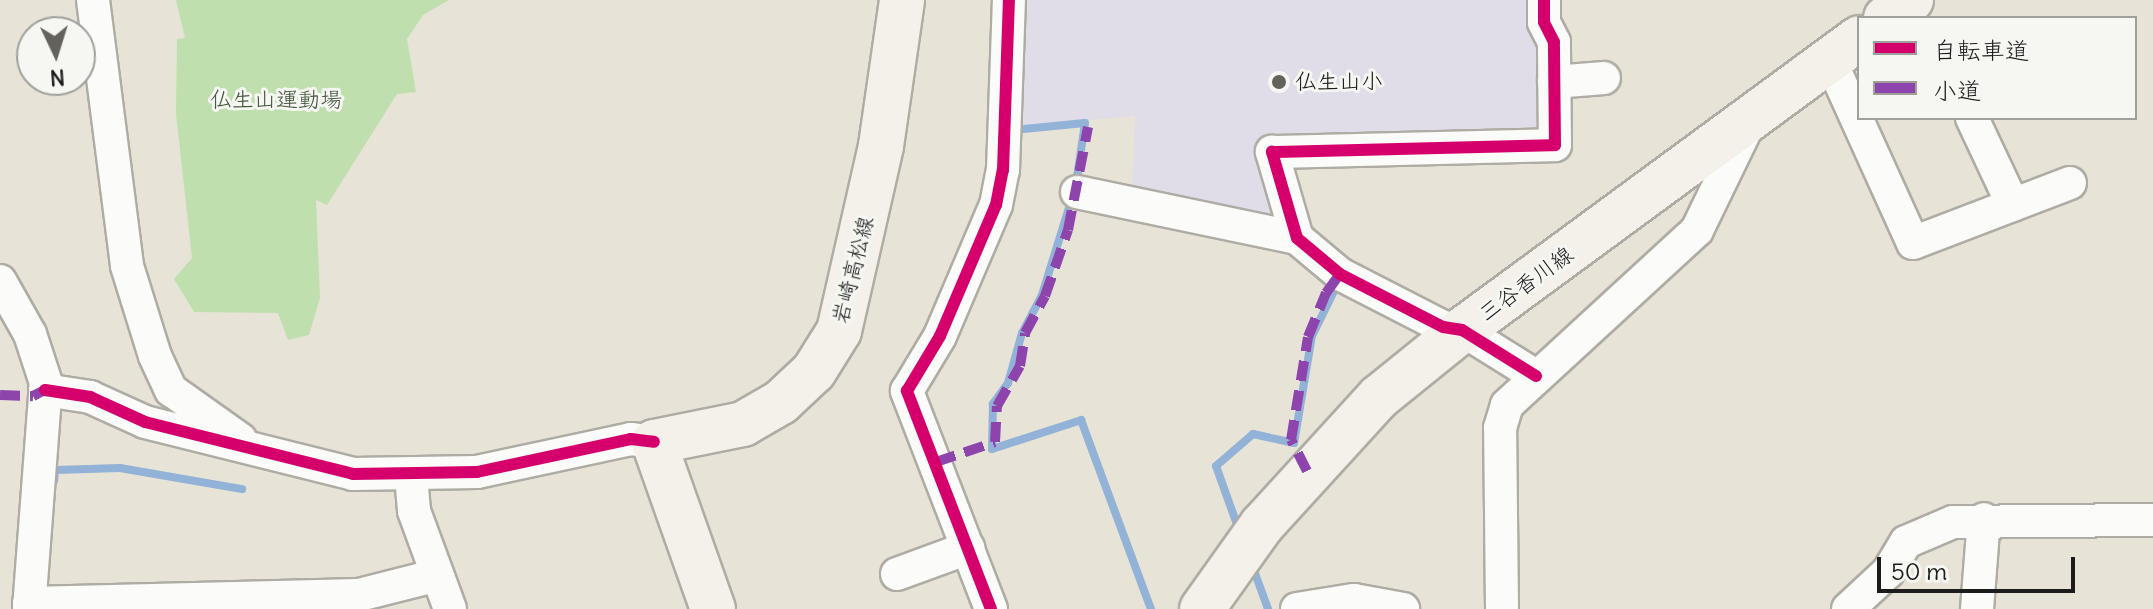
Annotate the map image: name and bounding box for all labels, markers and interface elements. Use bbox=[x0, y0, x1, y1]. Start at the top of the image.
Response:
north arrow bbox=[16, 16, 96, 96]
legend bbox=[1857, 16, 2137, 120]
text: 自転車道 bbox=[1933, 35, 2029, 65]
text: N bbox=[49, 63, 66, 92]
place label: 仏生山小 bbox=[1295, 69, 1383, 95]
marker: 仏生山小 bbox=[1270, 73, 1288, 91]
text: 小道 bbox=[1933, 75, 1981, 105]
park label: 仏生山運動場 bbox=[210, 87, 342, 113]
street label: 岩崎高松線 bbox=[827, 213, 879, 327]
street label: 三谷香川線 bbox=[1474, 241, 1578, 327]
scale bar bbox=[1881, 541, 2079, 591]
text: 50 m bbox=[1891, 556, 1947, 586]

